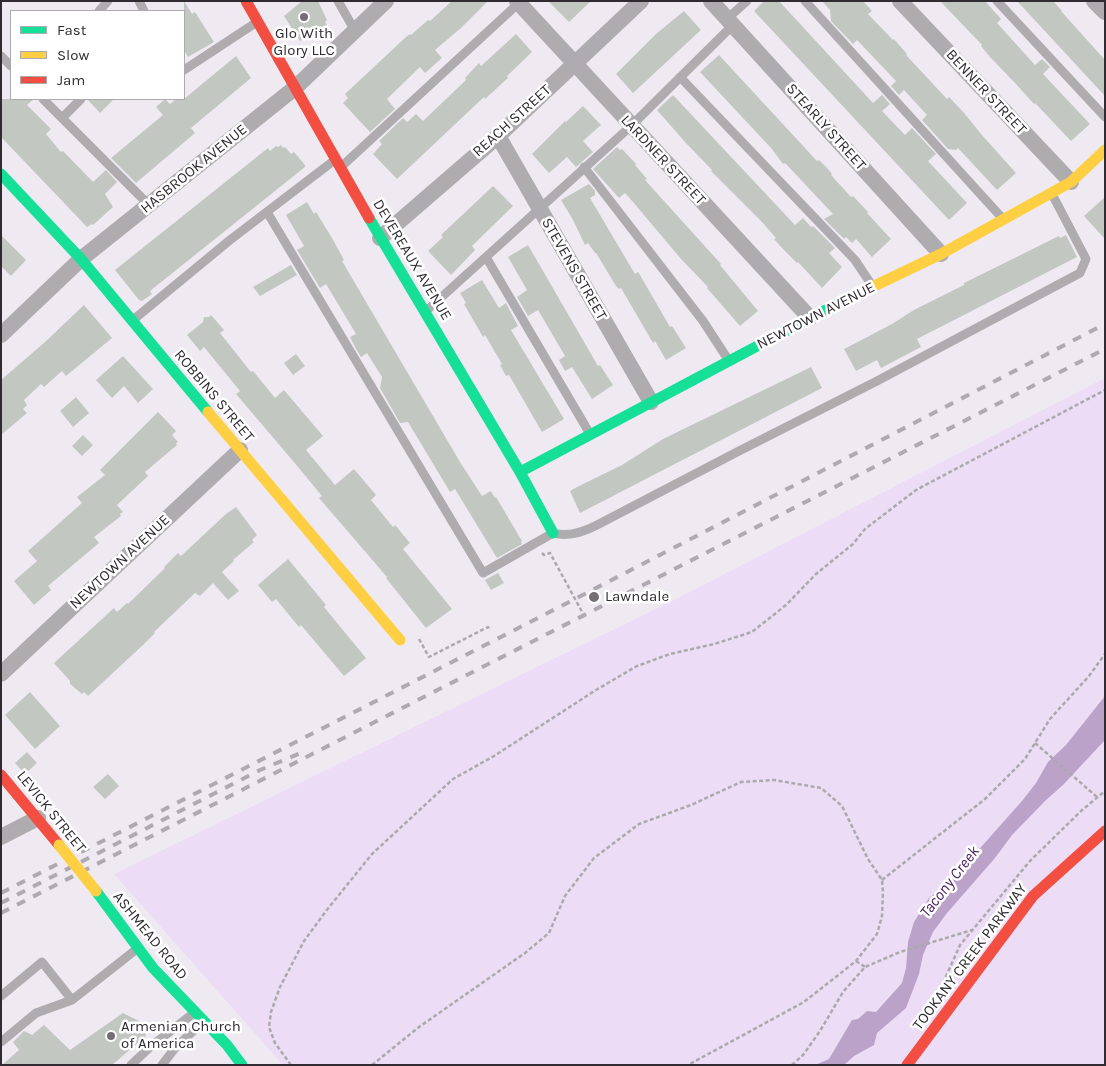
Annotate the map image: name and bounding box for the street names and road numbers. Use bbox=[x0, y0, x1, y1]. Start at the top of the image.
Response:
street label: BENNER STREET bbox=[942, 46, 1030, 138]
street label: STEARLY STREET bbox=[782, 80, 870, 174]
street label: REACH STREET bbox=[469, 81, 555, 161]
street label: LARDNER STREET bbox=[617, 111, 709, 209]
street label: HASBROOK AVENUE bbox=[137, 121, 251, 217]
street label: DEVEREAUX AVENUE bbox=[369, 196, 455, 324]
street label: STEVENS STREET bbox=[537, 215, 611, 323]
street label: NEWTOWN AVENUE bbox=[754, 278, 878, 354]
street label: ROBBINS STREET bbox=[170, 346, 258, 446]
street label: NEWTOWN AVENUE bbox=[66, 511, 174, 613]
street label: LEVICK STREET bbox=[13, 767, 89, 857]
street label: TOOKANY CREEK PARKWAY bbox=[909, 880, 1031, 1034]
street label: ASHMEAD ROAD bbox=[109, 888, 191, 984]

